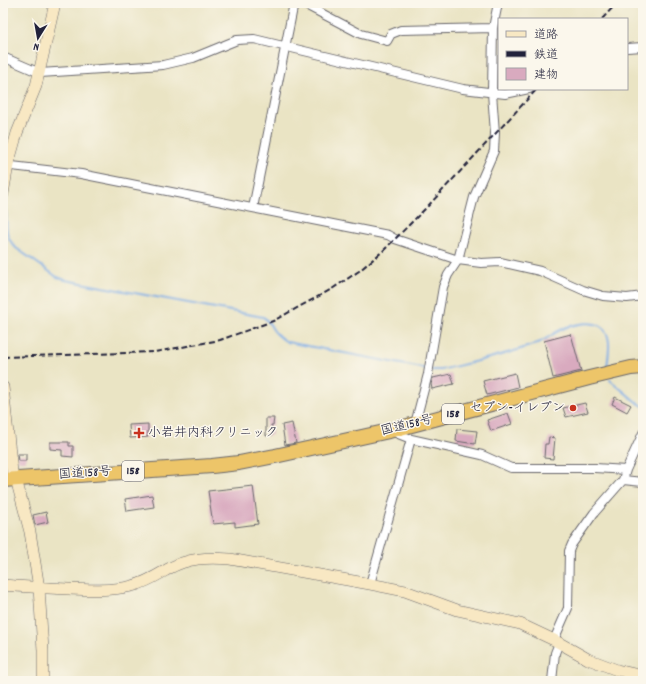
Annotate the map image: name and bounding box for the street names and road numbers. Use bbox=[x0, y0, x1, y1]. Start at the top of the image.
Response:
road number: 158 bbox=[442, 404, 464, 424]
street label: 国道158号 bbox=[379, 410, 435, 442]
road number: 158 bbox=[122, 461, 144, 481]
street label: 国道158号 bbox=[58, 463, 112, 485]

